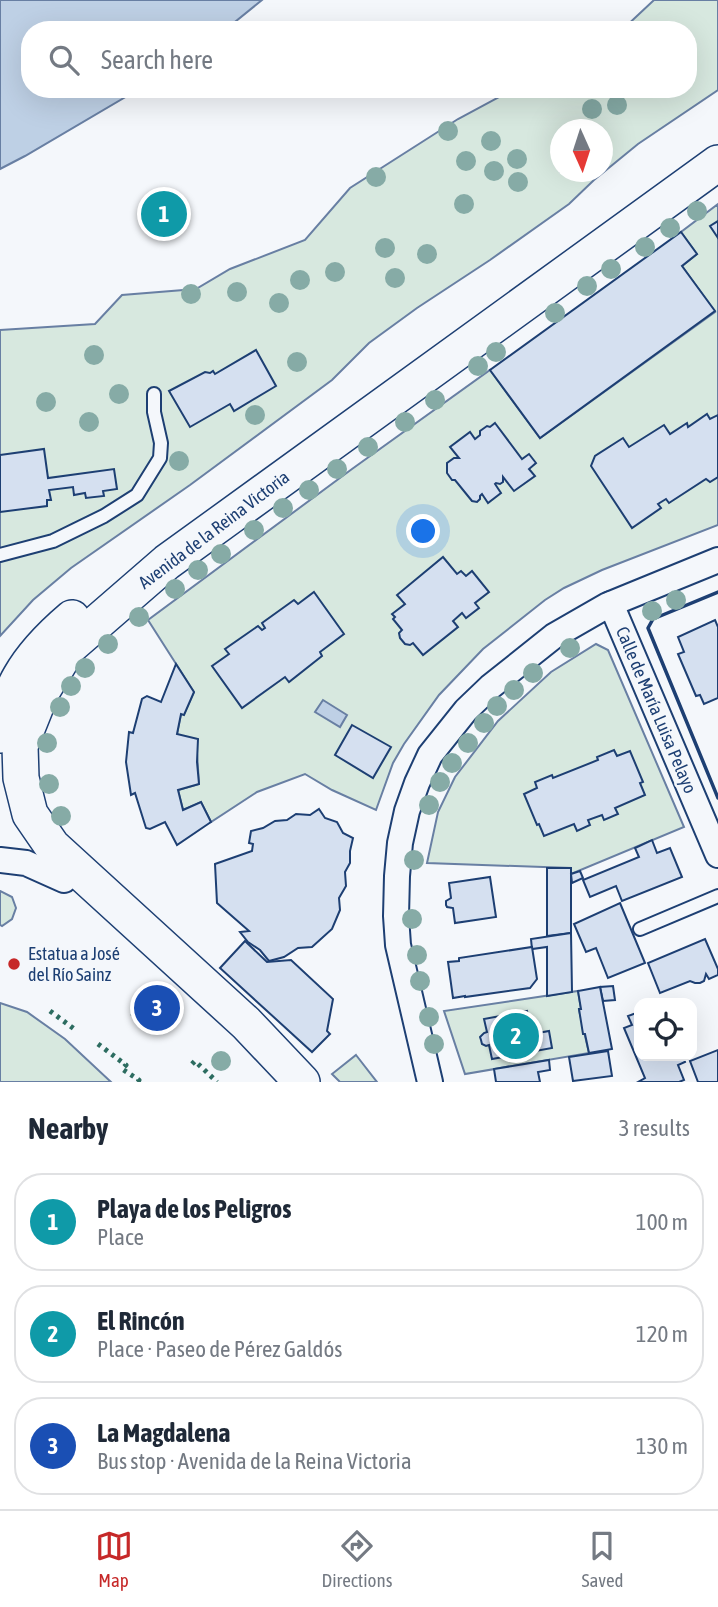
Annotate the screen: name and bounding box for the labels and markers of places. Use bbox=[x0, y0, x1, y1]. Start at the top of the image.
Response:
pin: 1 bbox=[141, 188, 187, 240]
place label: Estatua a José del Río Sainz bbox=[28, 943, 120, 985]
marker: Estatua a José del Río Sainz bbox=[6, 956, 22, 972]
pin: 3 bbox=[134, 982, 180, 1034]
pin: 2 bbox=[493, 1010, 539, 1062]

